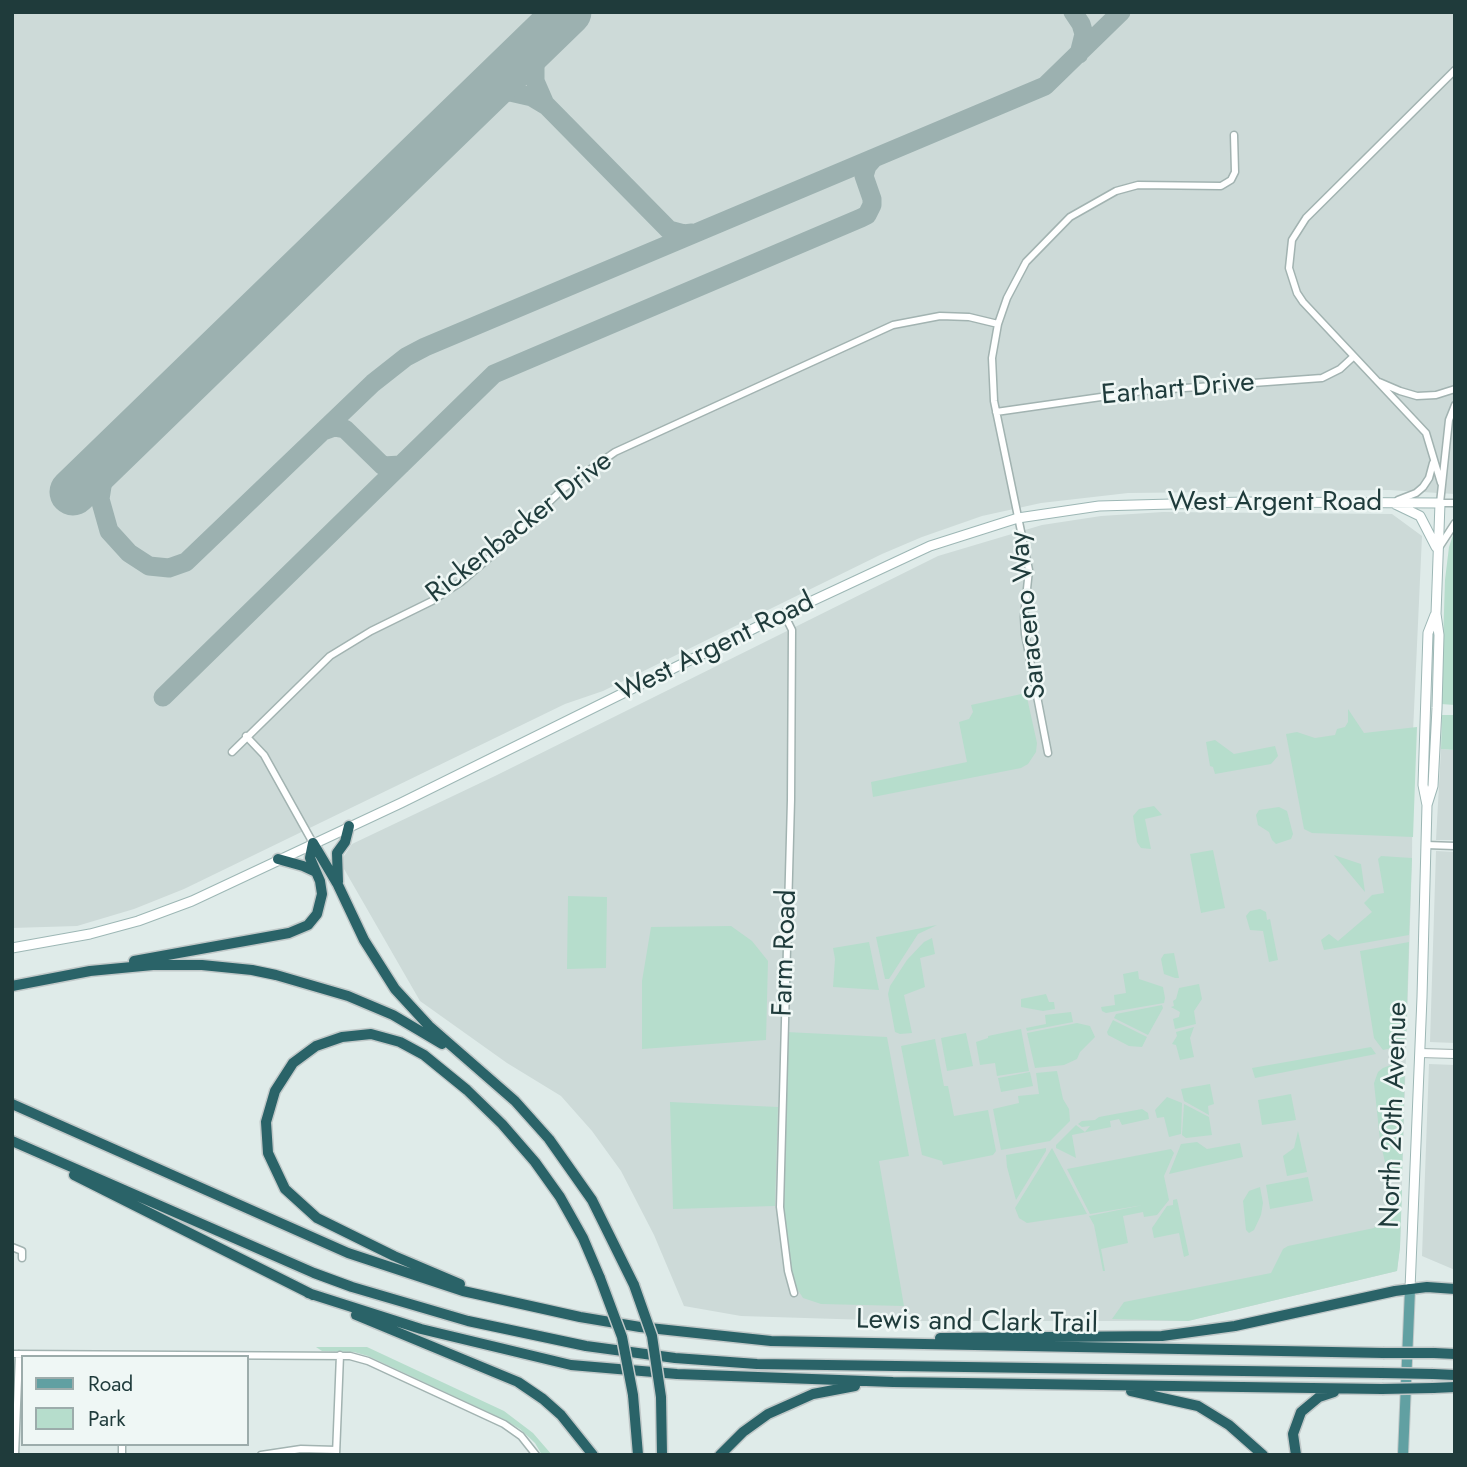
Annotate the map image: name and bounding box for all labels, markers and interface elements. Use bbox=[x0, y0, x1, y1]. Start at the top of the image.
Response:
street label: Earhart Drive bbox=[1100, 367, 1256, 413]
street label: Rickenbacker Drive bbox=[420, 445, 620, 611]
street label: West Argent Road bbox=[1168, 486, 1382, 520]
street label: Saraceno Way bbox=[1003, 529, 1055, 701]
street label: West Argent Road bbox=[612, 586, 820, 710]
street label: Farm Road bbox=[767, 889, 805, 1017]
street label: North 20th Avenue bbox=[1374, 1001, 1416, 1229]
street label: Lewis and Clark Trail bbox=[856, 1304, 1098, 1342]
legend bbox=[21, 1355, 248, 1446]
text: Road bbox=[88, 1369, 133, 1399]
text: Park bbox=[88, 1404, 125, 1434]

